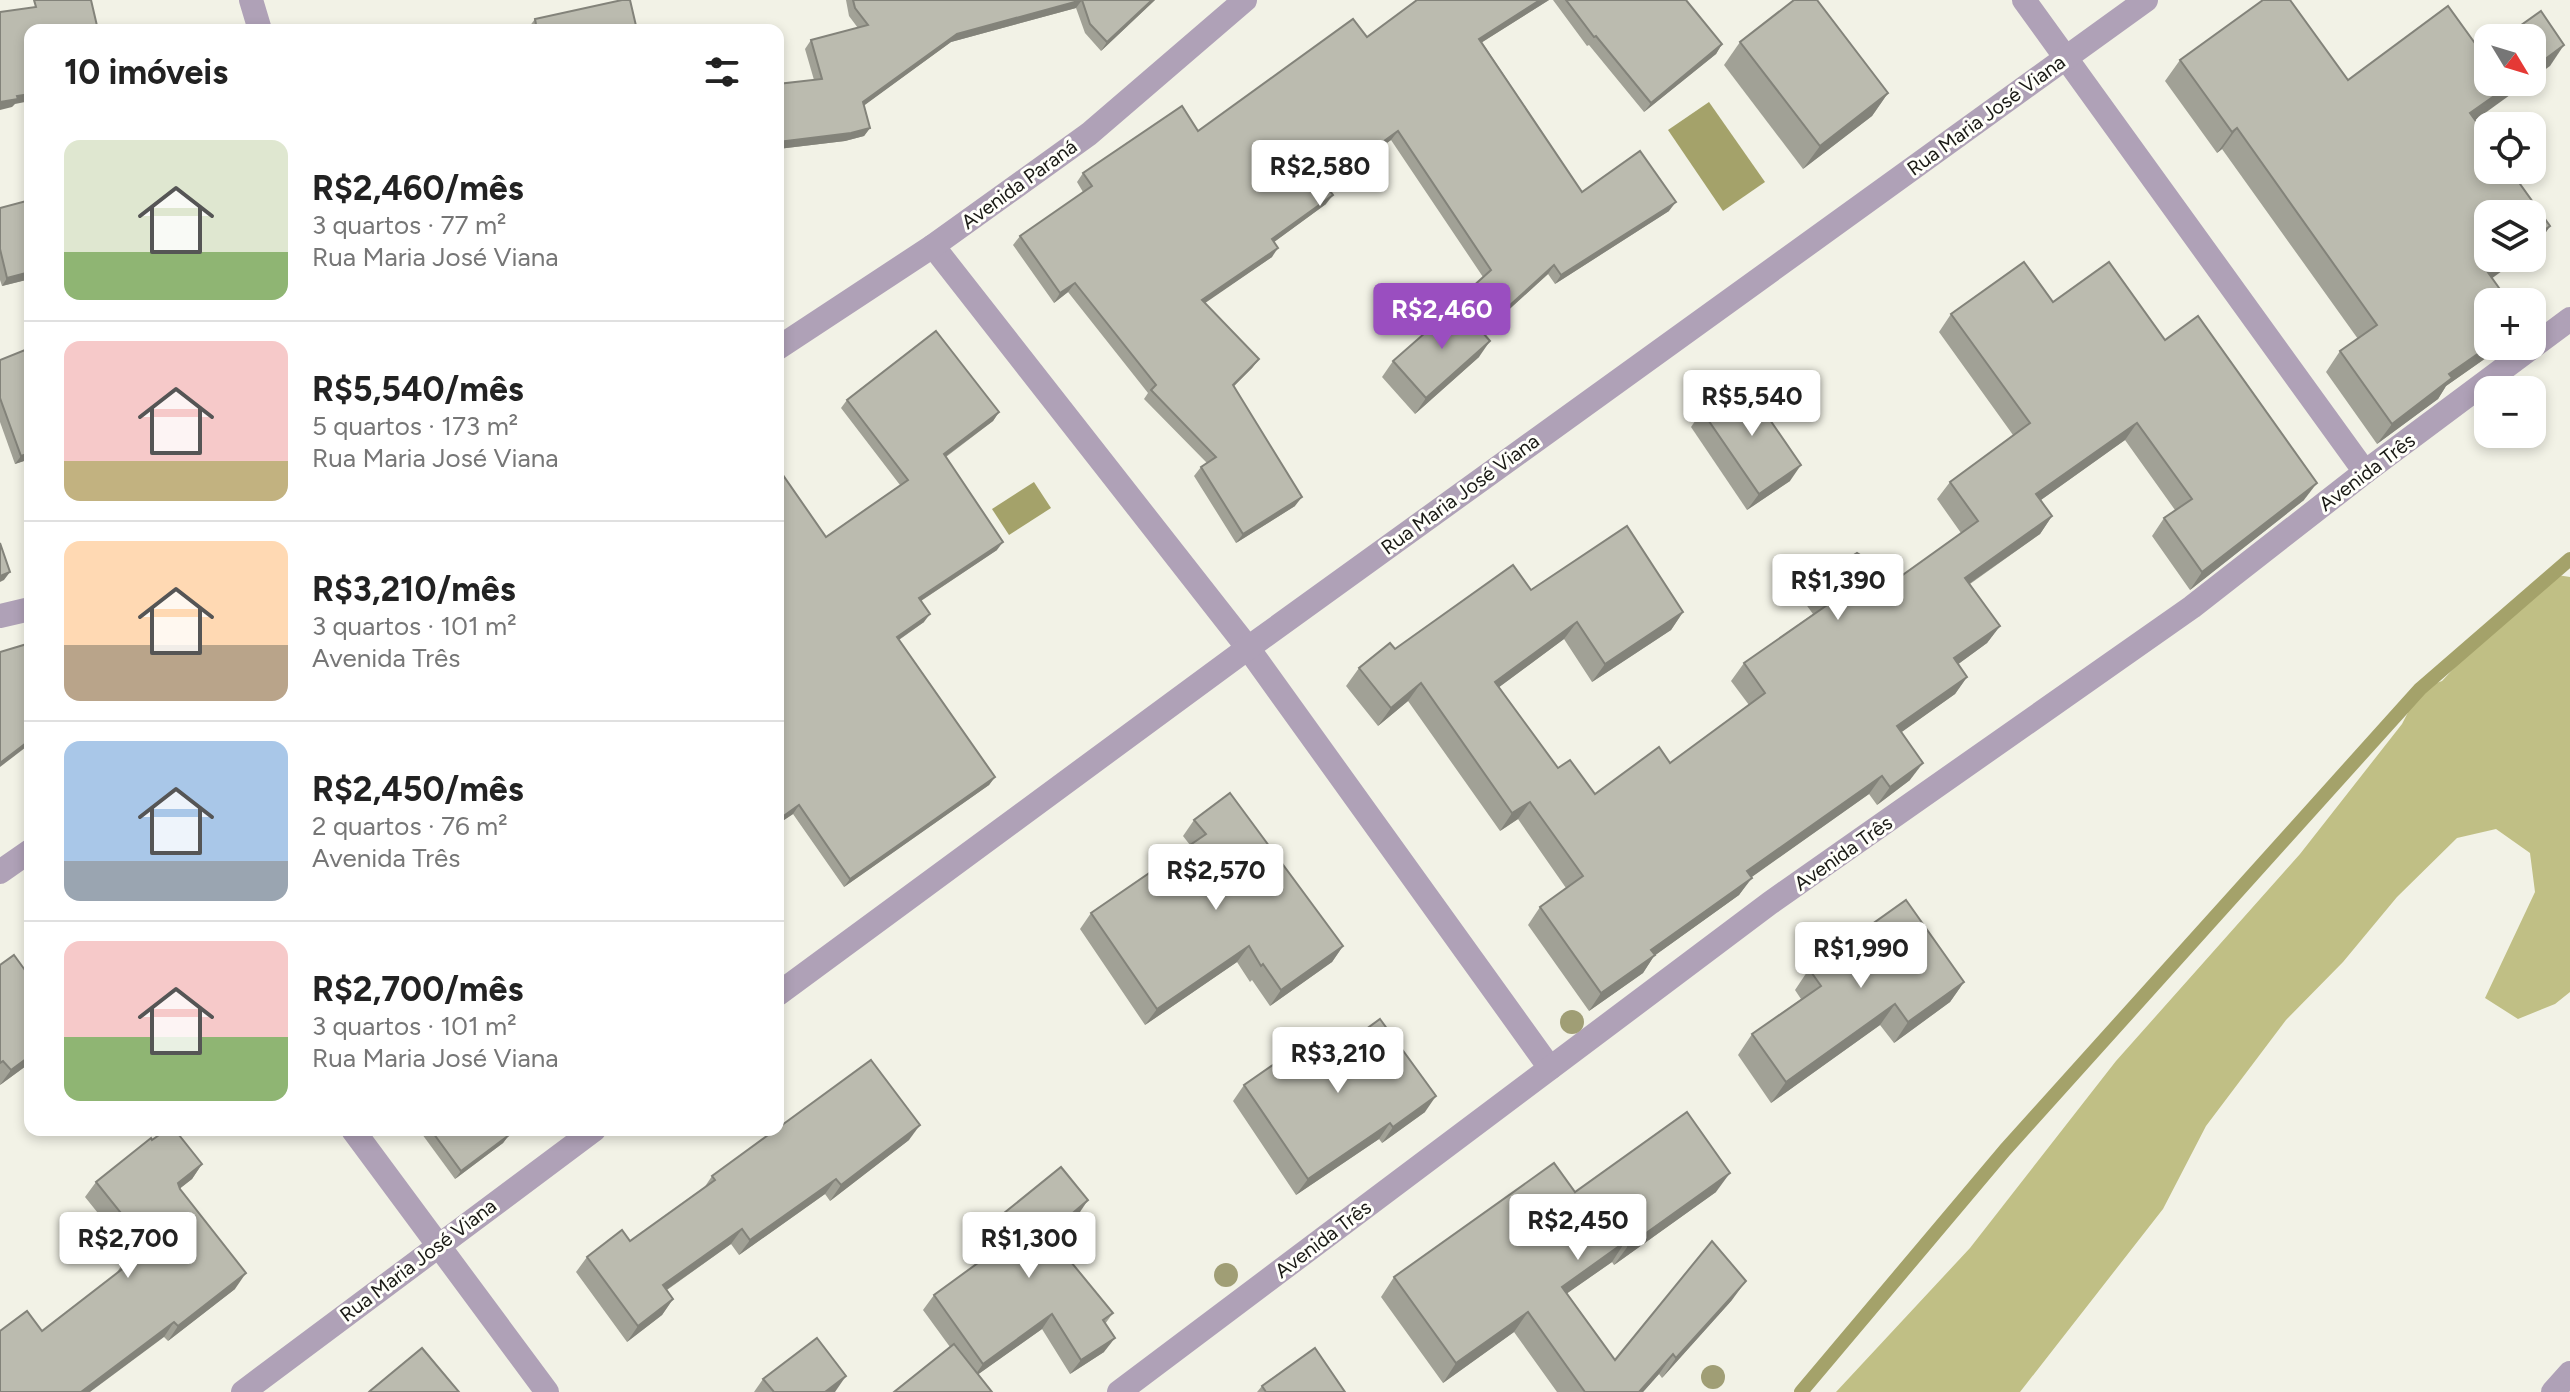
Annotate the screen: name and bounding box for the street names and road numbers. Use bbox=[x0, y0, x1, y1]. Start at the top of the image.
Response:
street label: Rua Maria José Viana bbox=[1902, 50, 2070, 180]
street label: Avenida Paraná bbox=[957, 134, 1081, 234]
street label: Avenida Três bbox=[2314, 428, 2420, 516]
street label: Rua Maria José Viana bbox=[1376, 429, 1544, 559]
street label: Avenida Três bbox=[1789, 810, 1897, 896]
street label: Rua Maria José Viana bbox=[335, 1193, 501, 1327]
street label: Avenida Três bbox=[1270, 1195, 1376, 1283]

